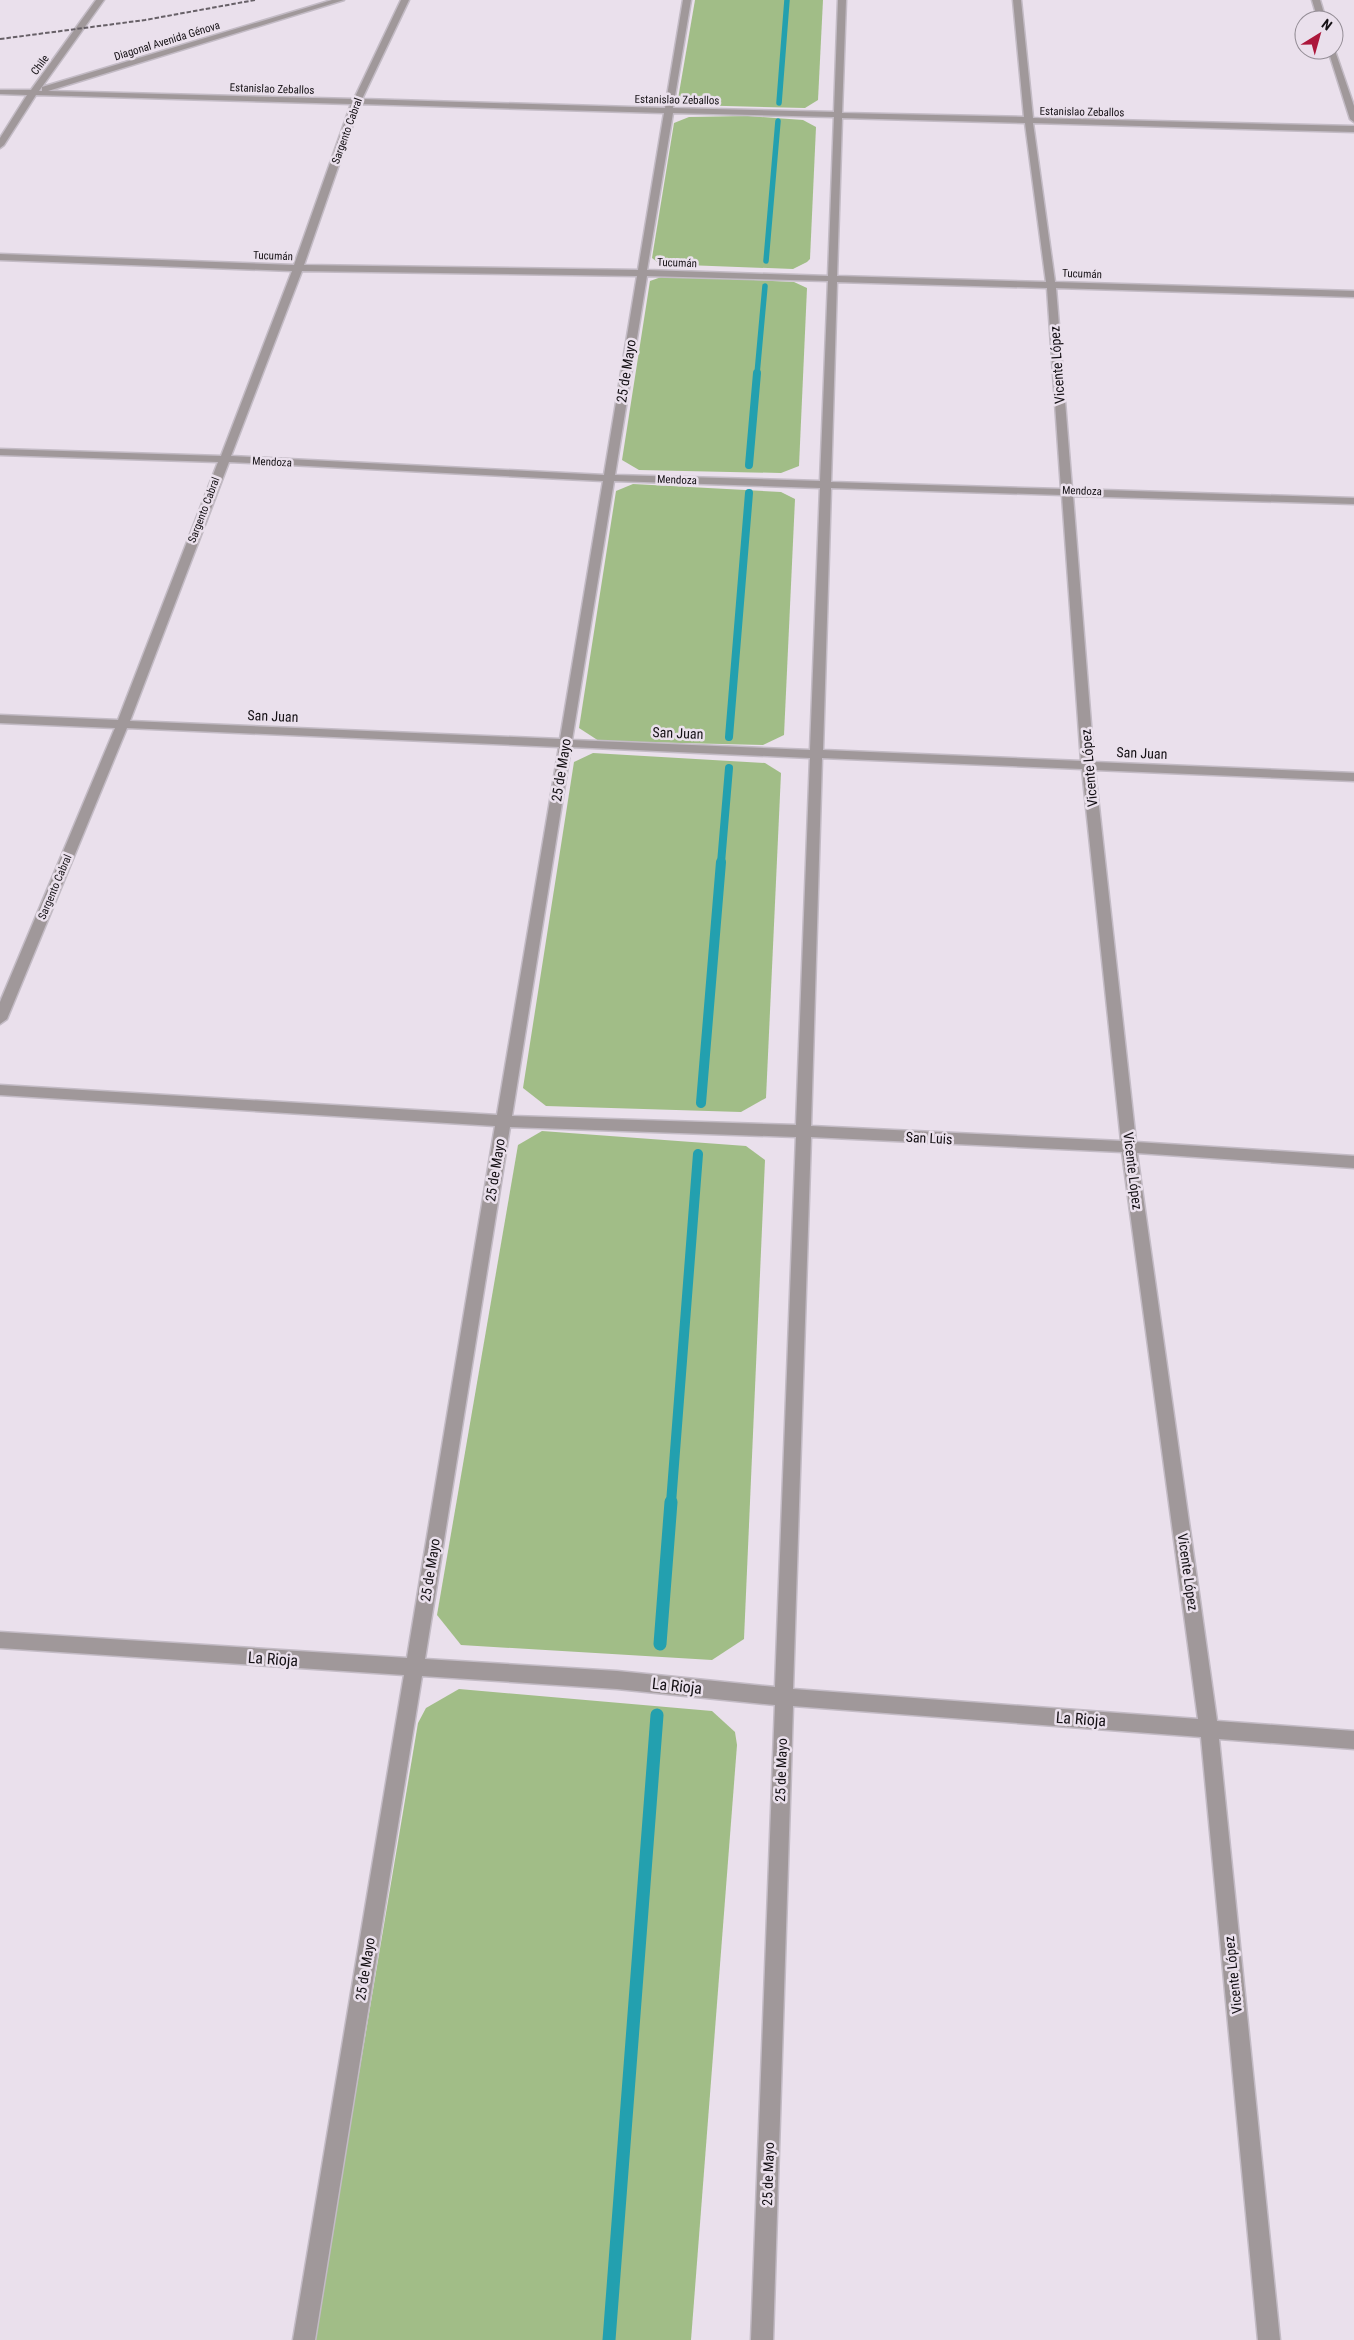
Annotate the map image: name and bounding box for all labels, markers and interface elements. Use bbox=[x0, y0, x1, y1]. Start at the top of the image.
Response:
north arrow bbox=[1294, 10, 1344, 60]
text: N bbox=[1319, 16, 1335, 34]
street label: Diagonal Avenida Génova bbox=[113, 19, 221, 63]
street label: Chile bbox=[28, 52, 52, 78]
street label: Estanislao Zeballos bbox=[229, 81, 315, 97]
street label: Estanislao Zeballos bbox=[634, 93, 720, 107]
street label: Sargento Cabral bbox=[329, 96, 365, 166]
street label: Estanislao Zeballos bbox=[1039, 105, 1125, 119]
street label: Tucumán bbox=[253, 249, 293, 263]
street label: Tucumán bbox=[657, 256, 697, 270]
street label: Tucumán bbox=[1062, 267, 1102, 281]
street label: Vicente López bbox=[1046, 325, 1068, 405]
street label: 25 de Mayo bbox=[613, 338, 639, 404]
street label: Mendoza bbox=[252, 454, 292, 470]
street label: Mendoza bbox=[657, 473, 697, 487]
street label: Sargento Cabral bbox=[186, 475, 222, 545]
street label: Mendoza bbox=[1062, 484, 1102, 498]
street label: San Juan bbox=[247, 707, 299, 725]
street label: San Juan bbox=[652, 724, 704, 742]
street label: Vicente López bbox=[1078, 728, 1100, 808]
street label: 25 de Mayo bbox=[548, 737, 574, 803]
street label: San Juan bbox=[1116, 744, 1168, 762]
street label: Sargento Cabral bbox=[35, 853, 75, 921]
street label: San Luis bbox=[905, 1129, 953, 1147]
street label: Vicente López bbox=[1120, 1131, 1146, 1211]
street label: 25 de Mayo bbox=[482, 1137, 508, 1203]
street label: Vicente López bbox=[1175, 1532, 1201, 1612]
street label: 25 de Mayo bbox=[417, 1537, 443, 1603]
street label: La Rioja bbox=[247, 1648, 299, 1670]
street label: La Rioja bbox=[651, 1674, 703, 1698]
street label: La Rioja bbox=[1055, 1708, 1107, 1730]
street label: 25 de Mayo bbox=[772, 1738, 790, 1802]
street label: Vicente López bbox=[1221, 1935, 1245, 2015]
street label: 25 de Mayo bbox=[352, 1936, 378, 2002]
street label: 25 de Mayo bbox=[759, 2142, 777, 2206]

